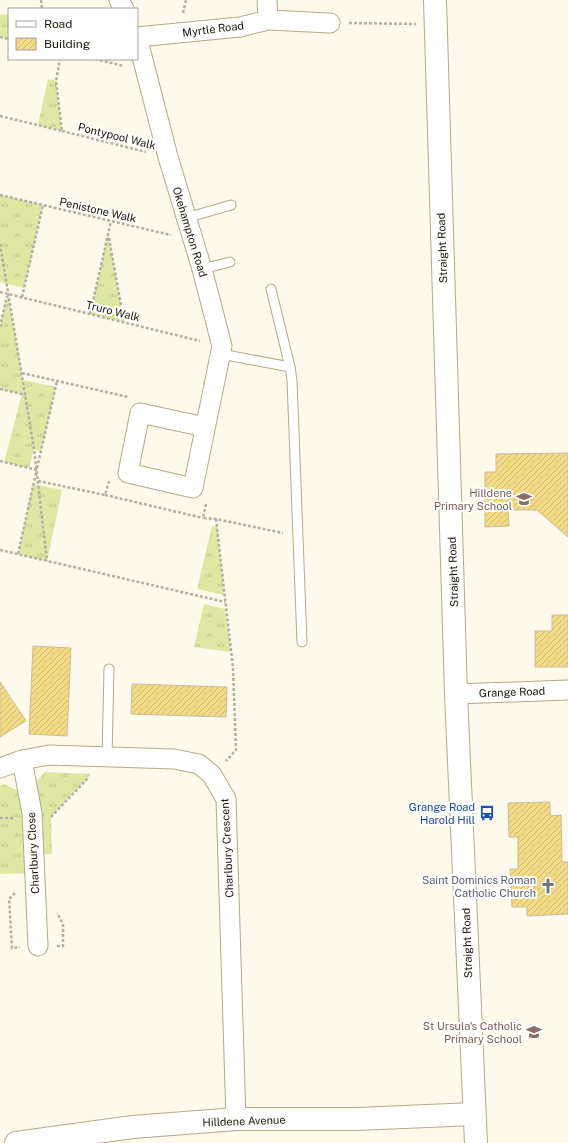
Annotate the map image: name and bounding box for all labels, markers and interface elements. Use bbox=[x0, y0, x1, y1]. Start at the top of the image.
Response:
legend bbox=[8, 8, 138, 60]
text: Road bbox=[44, 17, 72, 31]
street label: Myrtle Road bbox=[182, 19, 244, 39]
text: Building bbox=[44, 37, 90, 51]
street label: Pontypool Walk bbox=[77, 121, 157, 151]
street label: Okehampton Road bbox=[171, 185, 209, 279]
street label: Penistone Walk bbox=[58, 195, 138, 225]
street label: Straight Road bbox=[435, 213, 449, 283]
street label: Truro Walk bbox=[85, 298, 141, 324]
place label: Hilldene Primary School bbox=[434, 487, 512, 512]
school or university icon: Hilldene Primary School bbox=[515, 490, 533, 508]
street label: Straight Road bbox=[446, 537, 460, 607]
street label: Grange Road bbox=[479, 685, 545, 699]
street label: Charlbury Crescent bbox=[218, 798, 236, 898]
place label: Grange Road Harold Hill bbox=[409, 801, 475, 826]
bus stop icon: Grange Road Harold Hill bbox=[478, 804, 496, 822]
street label: Charlbury Close bbox=[25, 812, 41, 894]
place label: Saint Dominics Roman Catholic Church bbox=[422, 874, 536, 899]
church icon: Saint Dominics Roman Catholic Church bbox=[539, 877, 557, 895]
street label: Straight Road bbox=[460, 908, 474, 978]
place label: St Ursula's Catholic Primary School bbox=[423, 1020, 522, 1045]
school or university icon: St Ursula's Catholic Primary School bbox=[525, 1023, 543, 1041]
street label: Hilldene Avenue bbox=[202, 1114, 286, 1128]

